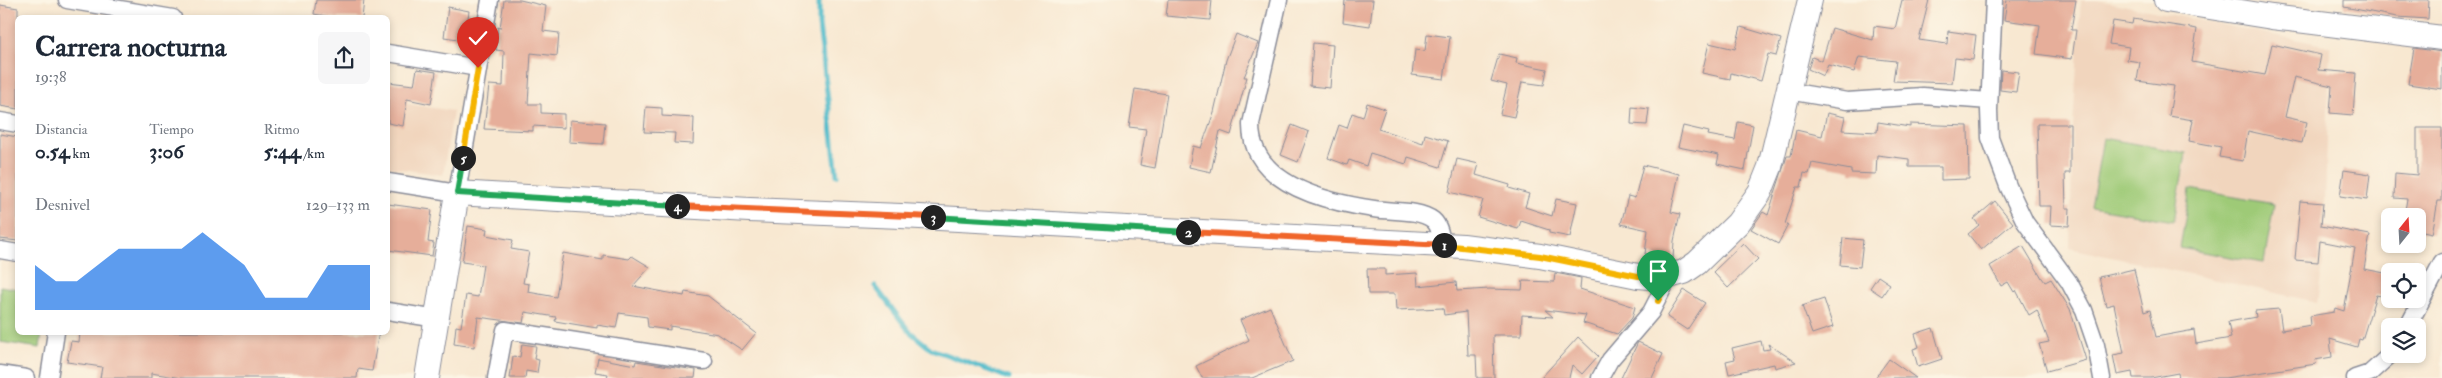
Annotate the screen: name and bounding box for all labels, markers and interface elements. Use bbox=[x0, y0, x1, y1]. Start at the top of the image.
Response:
pin bbox=[457, 17, 499, 68]
icon: check bbox=[464, 24, 492, 52]
text: Carrera nocturna bbox=[35, 30, 226, 65]
button: share bbox=[318, 32, 370, 84]
text: 19:38 bbox=[35, 67, 66, 87]
text: Distancia bbox=[35, 121, 88, 138]
text: Tiempo bbox=[149, 121, 194, 138]
text: Ritmo bbox=[264, 121, 299, 138]
text: 0.54 bbox=[35, 138, 70, 165]
text: 3:06 bbox=[149, 138, 184, 165]
text: 5:44 bbox=[264, 138, 301, 165]
text: km bbox=[70, 145, 90, 162]
text: /km bbox=[301, 145, 325, 162]
pin: 5 bbox=[450, 146, 476, 170]
text: 5 bbox=[460, 150, 467, 167]
pin: 4 bbox=[664, 194, 690, 218]
text: Desnivel bbox=[35, 195, 90, 215]
text: 129–133 m bbox=[306, 195, 370, 215]
text: 4 bbox=[674, 198, 681, 215]
pin: 3 bbox=[920, 204, 946, 230]
north arrow bbox=[2381, 208, 2426, 252]
map controls bbox=[2381, 208, 2426, 363]
text: 3 bbox=[931, 209, 936, 226]
pin: 2 bbox=[1176, 220, 1200, 244]
text: 2 bbox=[1185, 224, 1192, 241]
pin: 1 bbox=[1432, 232, 1456, 258]
text: 1 bbox=[1442, 237, 1447, 254]
pin bbox=[1637, 250, 1679, 301]
icon: arrive bbox=[1644, 257, 1672, 285]
button: locate bbox=[2381, 263, 2426, 308]
button: layers bbox=[2381, 318, 2426, 363]

